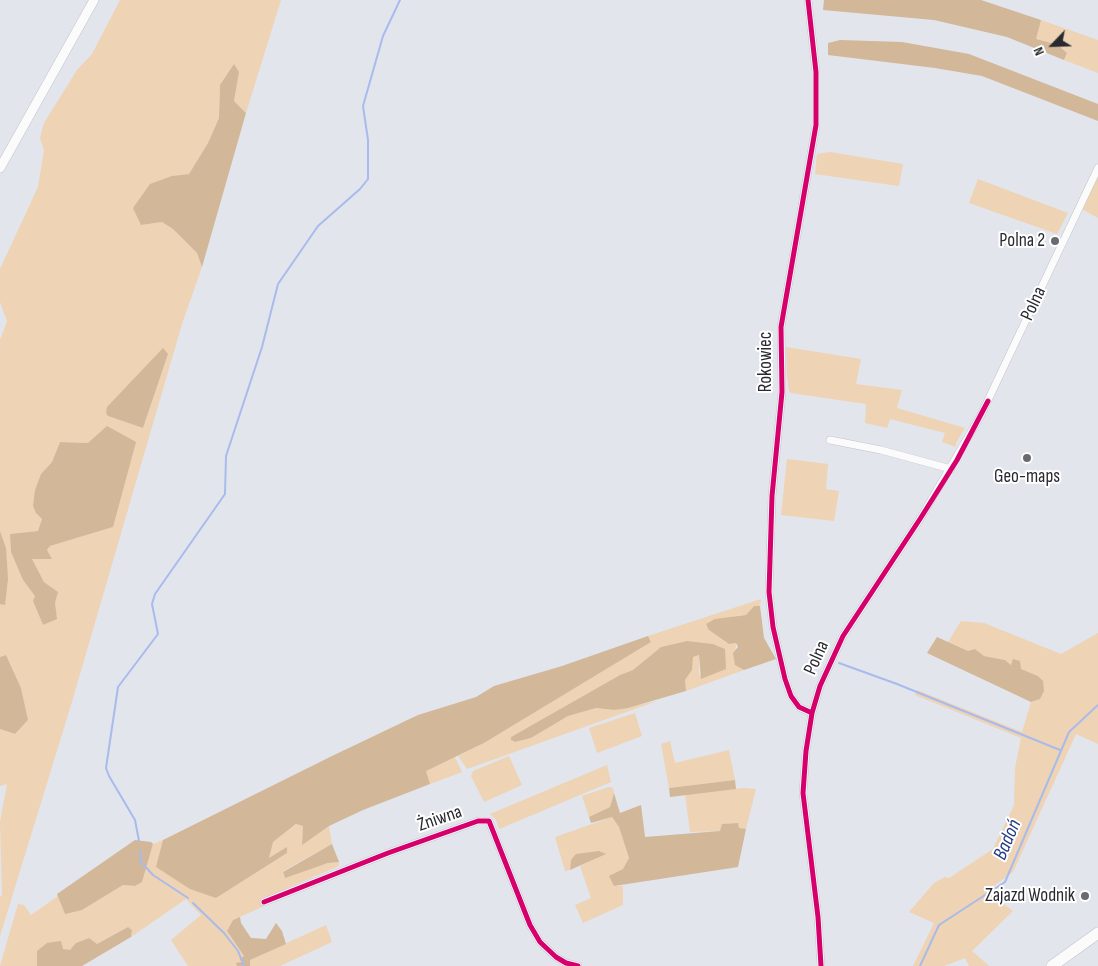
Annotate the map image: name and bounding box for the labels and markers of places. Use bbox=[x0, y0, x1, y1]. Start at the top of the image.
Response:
place label: Polna 2 bbox=[999, 230, 1045, 252]
marker: Polna 2 bbox=[1049, 235, 1061, 247]
marker: Geo-maps bbox=[1021, 452, 1033, 464]
place label: Geo-maps bbox=[994, 466, 1060, 488]
place label: Zajazd Wodnik bbox=[985, 885, 1075, 907]
marker: Zajazd Wodnik bbox=[1079, 890, 1091, 902]

